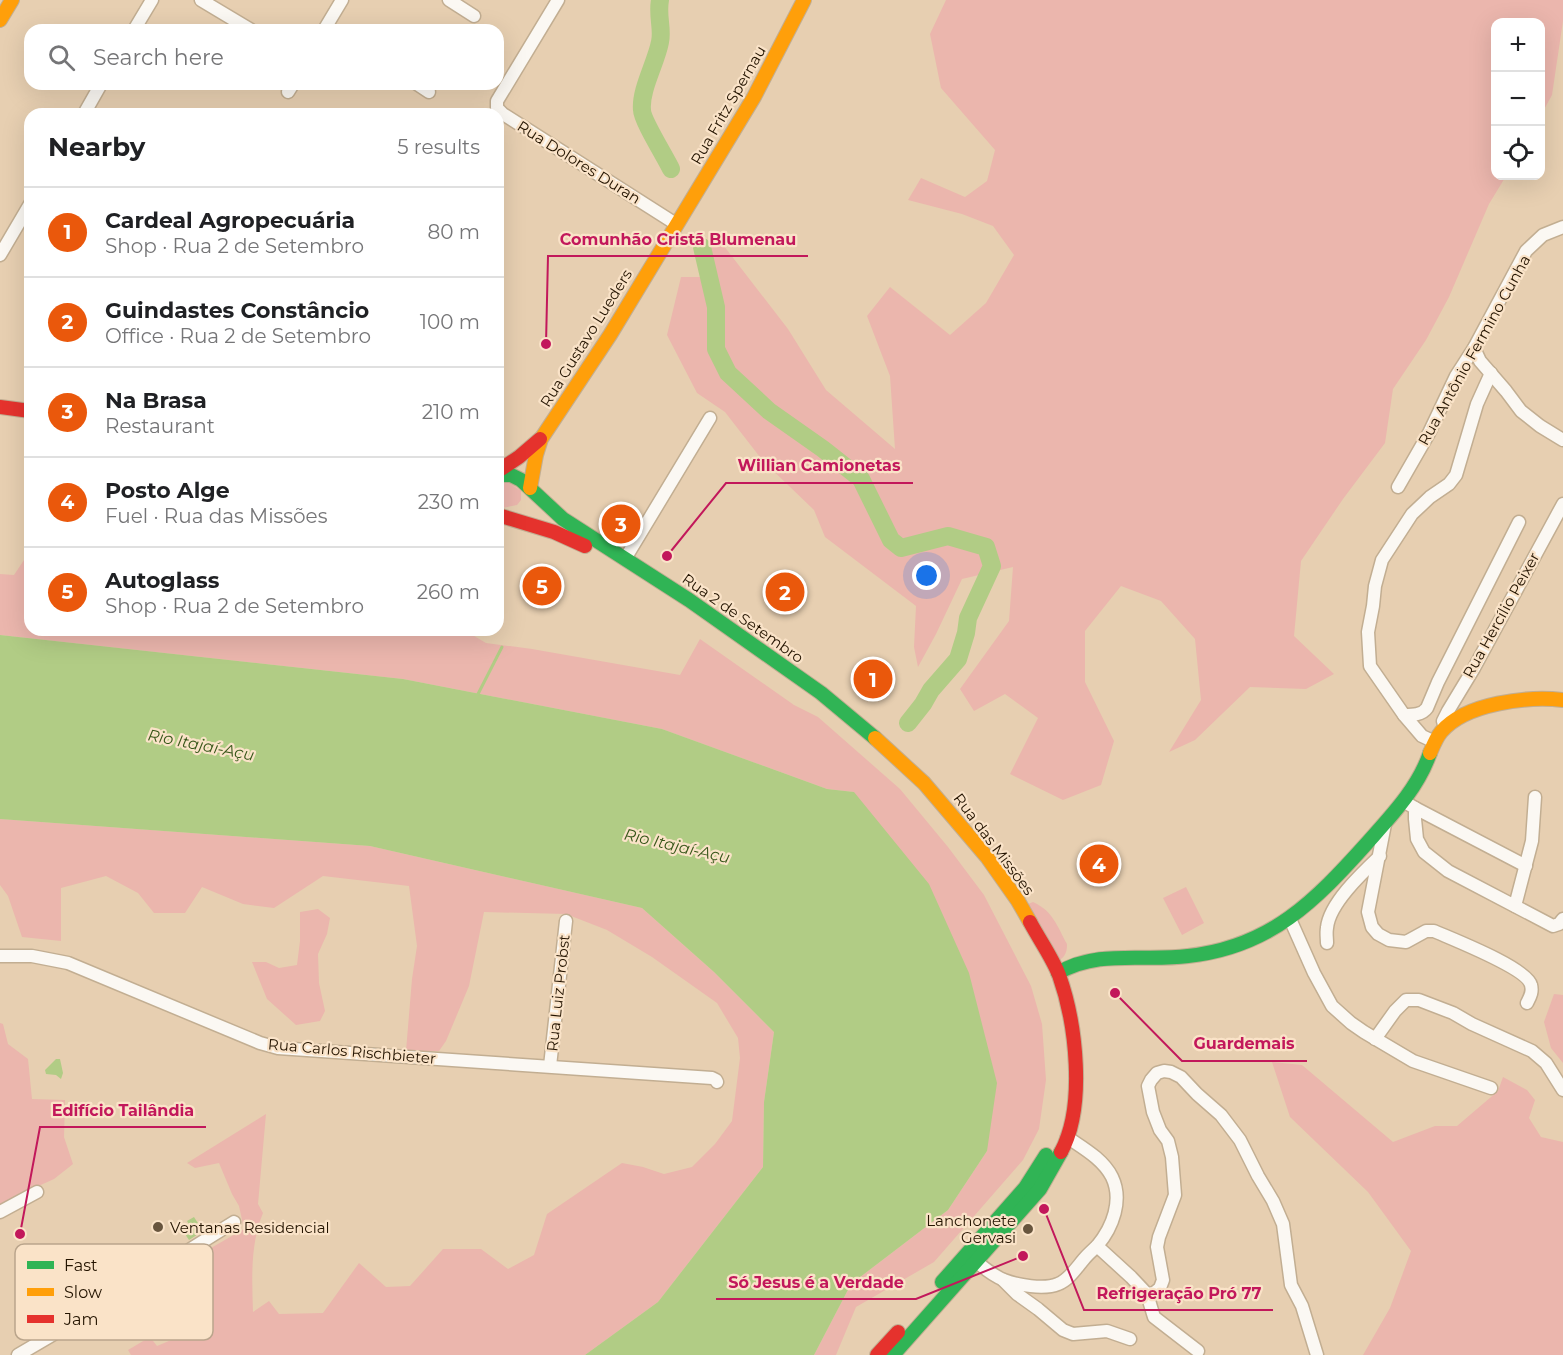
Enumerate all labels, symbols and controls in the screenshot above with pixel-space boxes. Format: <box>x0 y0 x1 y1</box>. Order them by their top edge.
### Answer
map controls <box>1491 18 1545 180</box>
button: + <box>1491 18 1545 72</box>
search box <box>24 24 504 90</box>
icon: search <box>45 41 78 74</box>
street label: Rua Fritz Spernau <box>686 42 770 168</box>
text: Search here <box>93 44 224 71</box>
button: − <box>1491 72 1545 126</box>
street label: Rua Dolores Duran <box>514 116 644 208</box>
button: locate <box>1491 126 1545 180</box>
text: Nearby <box>48 131 145 163</box>
text: 5 results <box>397 135 480 159</box>
text: Cardeal Agropecuária <box>105 207 355 234</box>
text: 1 <box>64 220 71 244</box>
text: 80 m <box>428 220 480 244</box>
callout: Comunhão Cristã Blumenau <box>548 222 808 256</box>
text: Comunhão Cristã Blumenau <box>560 230 796 249</box>
text: Shop · Rua 2 de Setembro <box>105 234 364 258</box>
street label: Rua Antônio Fermino Cunha <box>1414 252 1534 448</box>
street label: Rua Gustavo Lueders <box>536 266 636 410</box>
text: Guindastes Constâncio <box>105 297 369 324</box>
text: 2 <box>62 310 73 334</box>
text: 100 m <box>420 310 480 334</box>
text: Office · Rua 2 de Setembro <box>105 324 371 348</box>
text: Na Brasa <box>105 387 207 414</box>
text: 3 <box>62 400 73 424</box>
text: 210 m <box>422 400 480 424</box>
text: Restaurant <box>105 414 215 438</box>
callout: Willian Camionetas <box>726 449 913 483</box>
text: Willian Camionetas <box>738 456 901 475</box>
text: Posto Alge <box>105 477 230 504</box>
text: 4 <box>61 490 74 514</box>
text: 230 m <box>418 490 480 514</box>
pin: 3 <box>602 502 640 546</box>
text: Fuel · Rua das Missões <box>105 504 327 528</box>
street label: Rua Hercílio Peixer <box>1458 549 1544 681</box>
your location <box>912 561 941 590</box>
pin: 5 <box>522 564 562 608</box>
text: Autoglass <box>105 567 219 594</box>
street label: Rua 2 de Setembro <box>679 569 807 667</box>
pin: 2 <box>766 570 804 614</box>
text: 5 <box>62 580 73 604</box>
text: 260 m <box>417 580 480 604</box>
text: Shop · Rua 2 de Setembro <box>105 594 364 618</box>
pin: 1 <box>854 656 892 702</box>
water label: Rio Itajaí-Açu <box>146 725 256 765</box>
street label: Rua das Missões <box>949 789 1039 899</box>
water label: Rio Itajaí-Açu <box>622 825 732 867</box>
pin: 4 <box>1080 842 1118 886</box>
street label: Rua Luiz Probst <box>542 934 574 1052</box>
callout: Guardemais <box>1182 1027 1307 1061</box>
street label: Rua Carlos Rischbieter <box>267 1034 437 1068</box>
text: Guardemais <box>1193 1034 1295 1053</box>
callout: Edifício Tailândia <box>40 1093 206 1127</box>
text: Edifício Tailândia <box>52 1101 194 1120</box>
place label: Lanchonete Gervasi <box>926 1211 1016 1247</box>
place label: Ventanas Residencial <box>170 1218 330 1237</box>
marker: Ventanas Residencial <box>151 1220 165 1234</box>
marker: Lanchonete Gervasi <box>1021 1222 1035 1236</box>
legend <box>15 1244 213 1340</box>
text: Fast <box>64 1256 98 1275</box>
callout: Só Jesus é a Verdade <box>716 1265 916 1299</box>
text: Só Jesus é a Verdade <box>728 1273 904 1292</box>
callout: Refrigeração Pró 77 <box>1084 1276 1273 1310</box>
text: Slow <box>64 1283 102 1302</box>
text: Refrigeração Pró 77 <box>1097 1284 1261 1304</box>
text: Jam <box>63 1310 98 1329</box>

